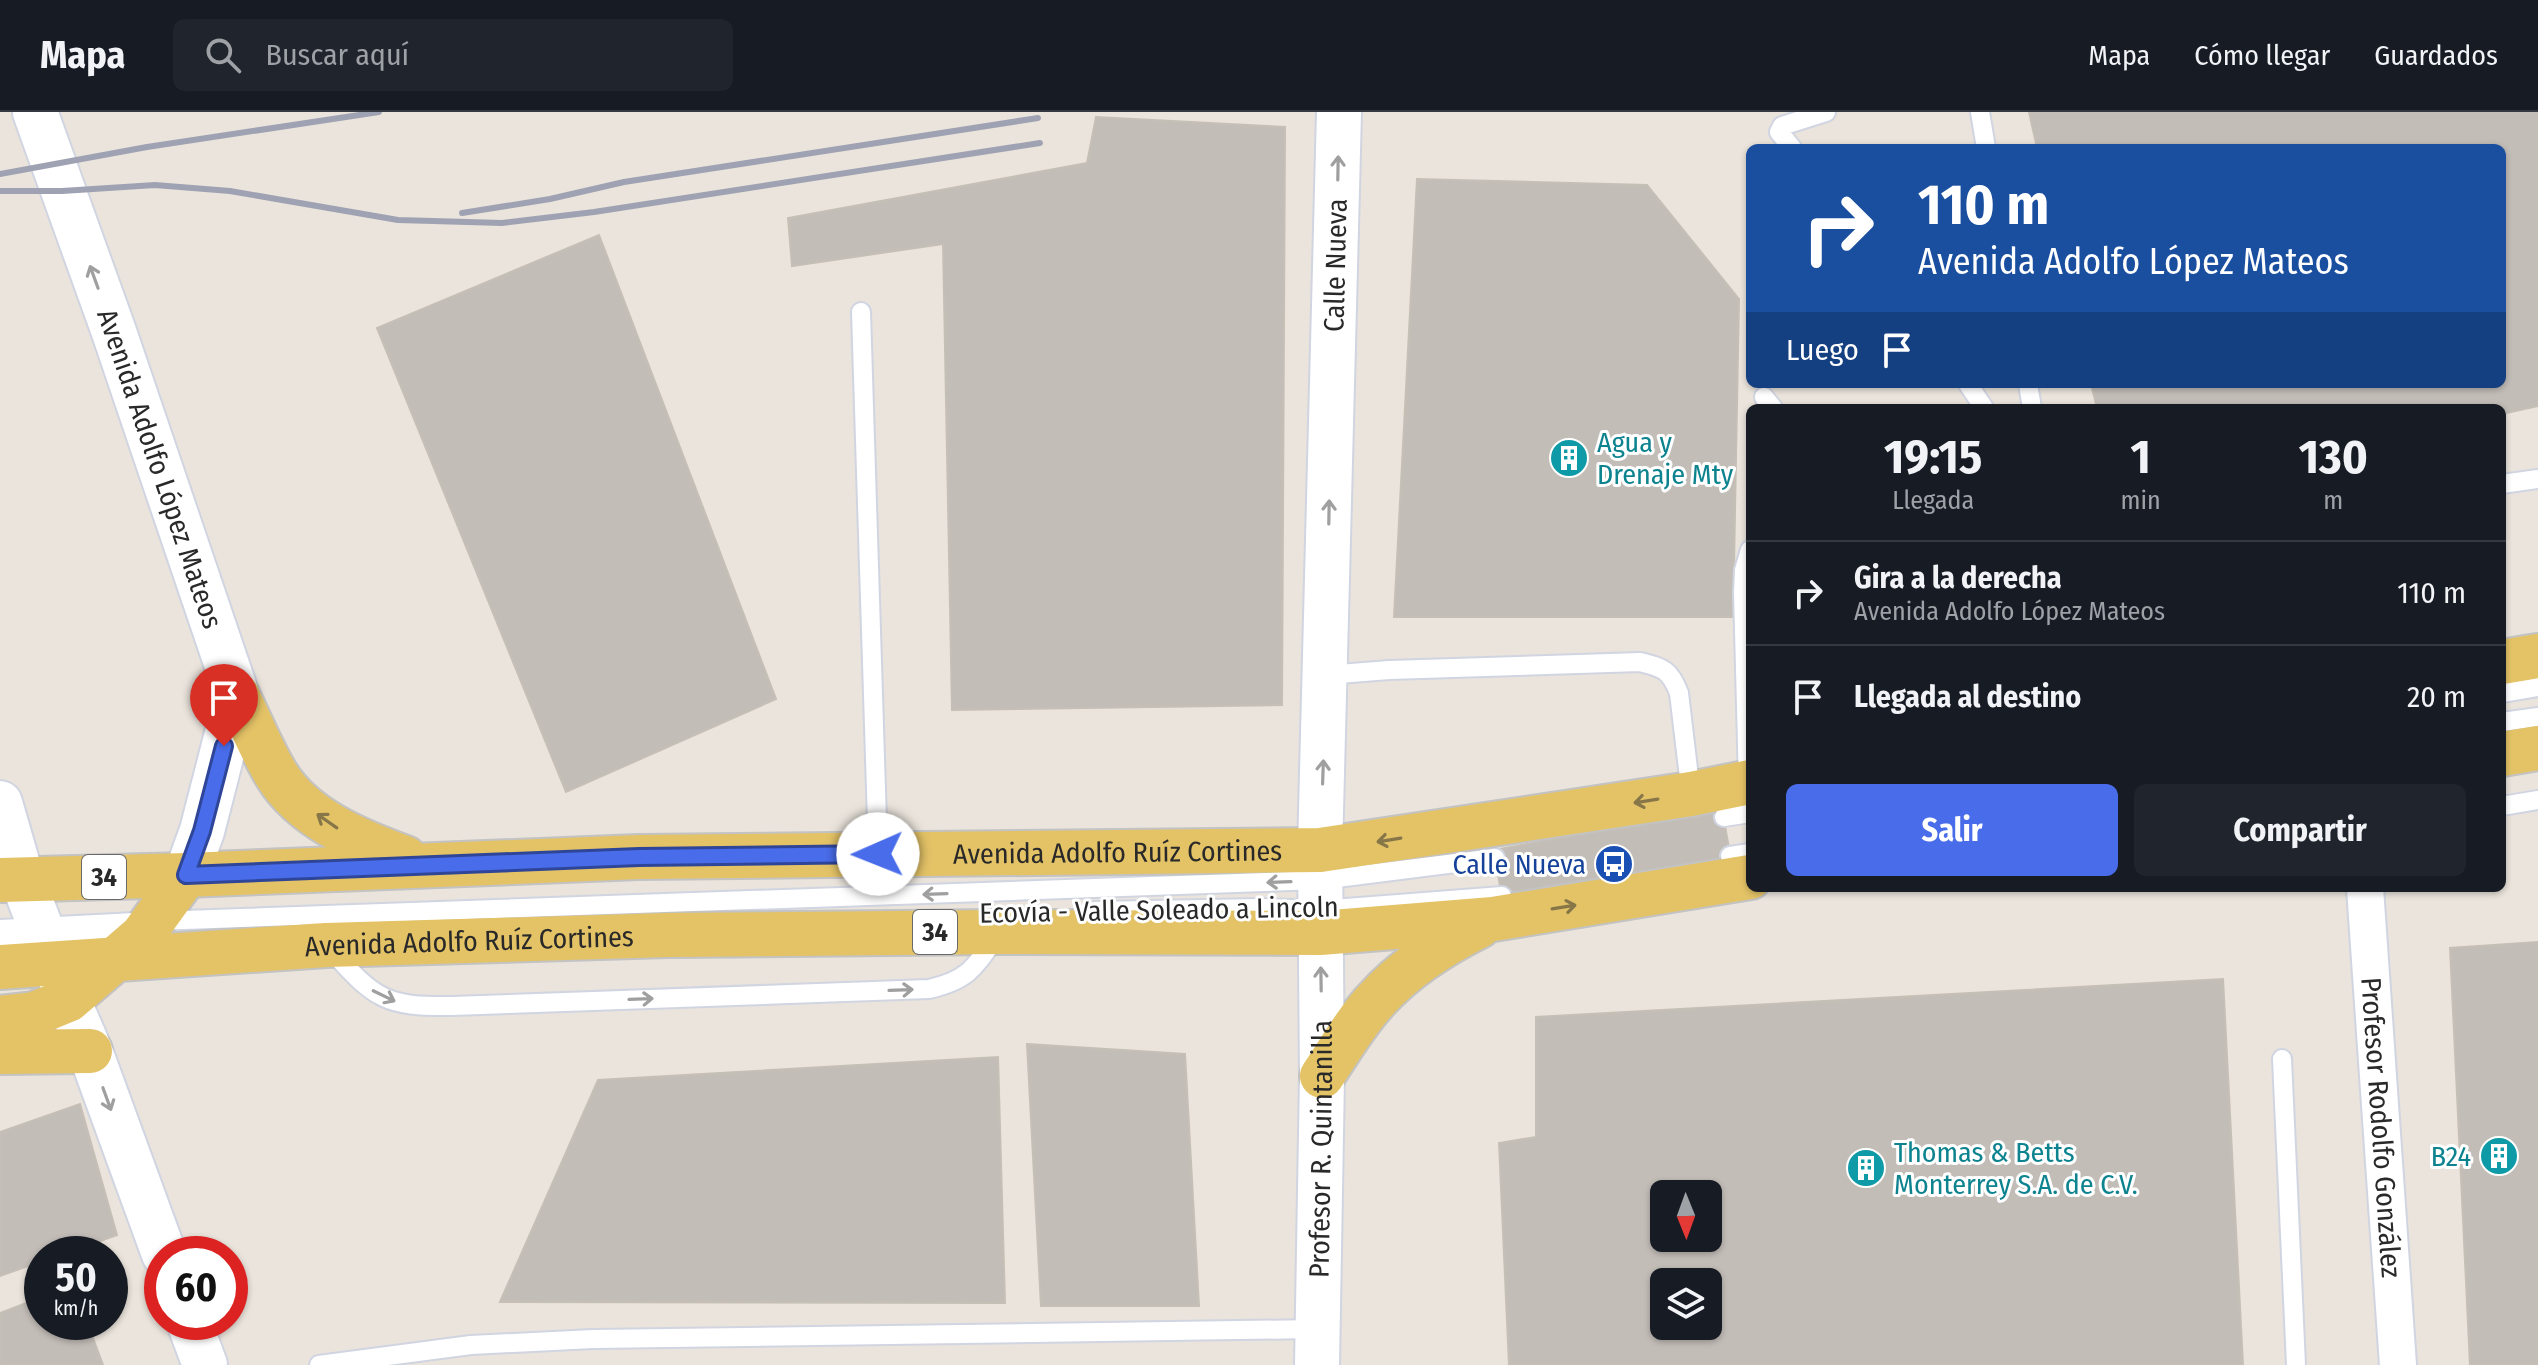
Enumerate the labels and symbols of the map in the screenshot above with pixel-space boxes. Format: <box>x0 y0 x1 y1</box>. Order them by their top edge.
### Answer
one-way arrow <box>1330 155 1345 182</box>
street label: Calle Nueva <box>1317 198 1353 333</box>
one-way arrow <box>86 265 100 290</box>
street label: Avenida Adolfo López Mateos <box>91 304 230 633</box>
place label: Agua y Drenaje Mty <box>1597 426 1734 491</box>
building icon: Agua y Drenaje Mty <box>1548 437 1590 479</box>
one-way arrow <box>1322 499 1337 526</box>
pin <box>190 664 258 746</box>
one-way arrow <box>1315 759 1330 786</box>
one-way arrow <box>1633 794 1659 809</box>
position arrow <box>836 812 920 896</box>
one-way arrow <box>316 813 338 829</box>
one-way arrow <box>1376 833 1402 848</box>
street label: Avenida Adolfo Ruíz Cortines <box>953 834 1282 870</box>
bus stop icon: Calle Nueva <box>1593 843 1635 885</box>
place label: Calle Nueva <box>1452 848 1586 881</box>
road number: 34 <box>82 855 126 899</box>
one-way arrow <box>1266 874 1293 889</box>
one-way arrow <box>922 886 949 901</box>
street label: Ecovía - Valle Soleado a Lincoln <box>979 890 1339 930</box>
one-way arrow <box>1551 899 1576 914</box>
road number: 34 <box>913 910 957 954</box>
street label: Avenida Adolfo Ruíz Cortines <box>304 920 634 963</box>
one-way arrow <box>1313 966 1329 993</box>
street label: Profesor Rodolfo González <box>2355 976 2408 1279</box>
one-way arrow <box>887 983 914 998</box>
one-way arrow <box>371 989 395 1004</box>
one-way arrow <box>627 992 654 1007</box>
street label: Profesor R. Quintanilla <box>1302 1020 1339 1278</box>
one-way arrow <box>101 1086 115 1111</box>
building icon: B24 <box>2478 1135 2520 1177</box>
place label: Thomas & Betts Monterrey S.A. de C.V. <box>1894 1136 2138 1201</box>
place label: B24 <box>2431 1140 2471 1173</box>
building icon: Thomas & Betts Monterrey S.A. de C.V. <box>1845 1147 1887 1189</box>
north arrow <box>1650 1180 1722 1252</box>
speed limit sign: 60 <box>144 1236 248 1340</box>

